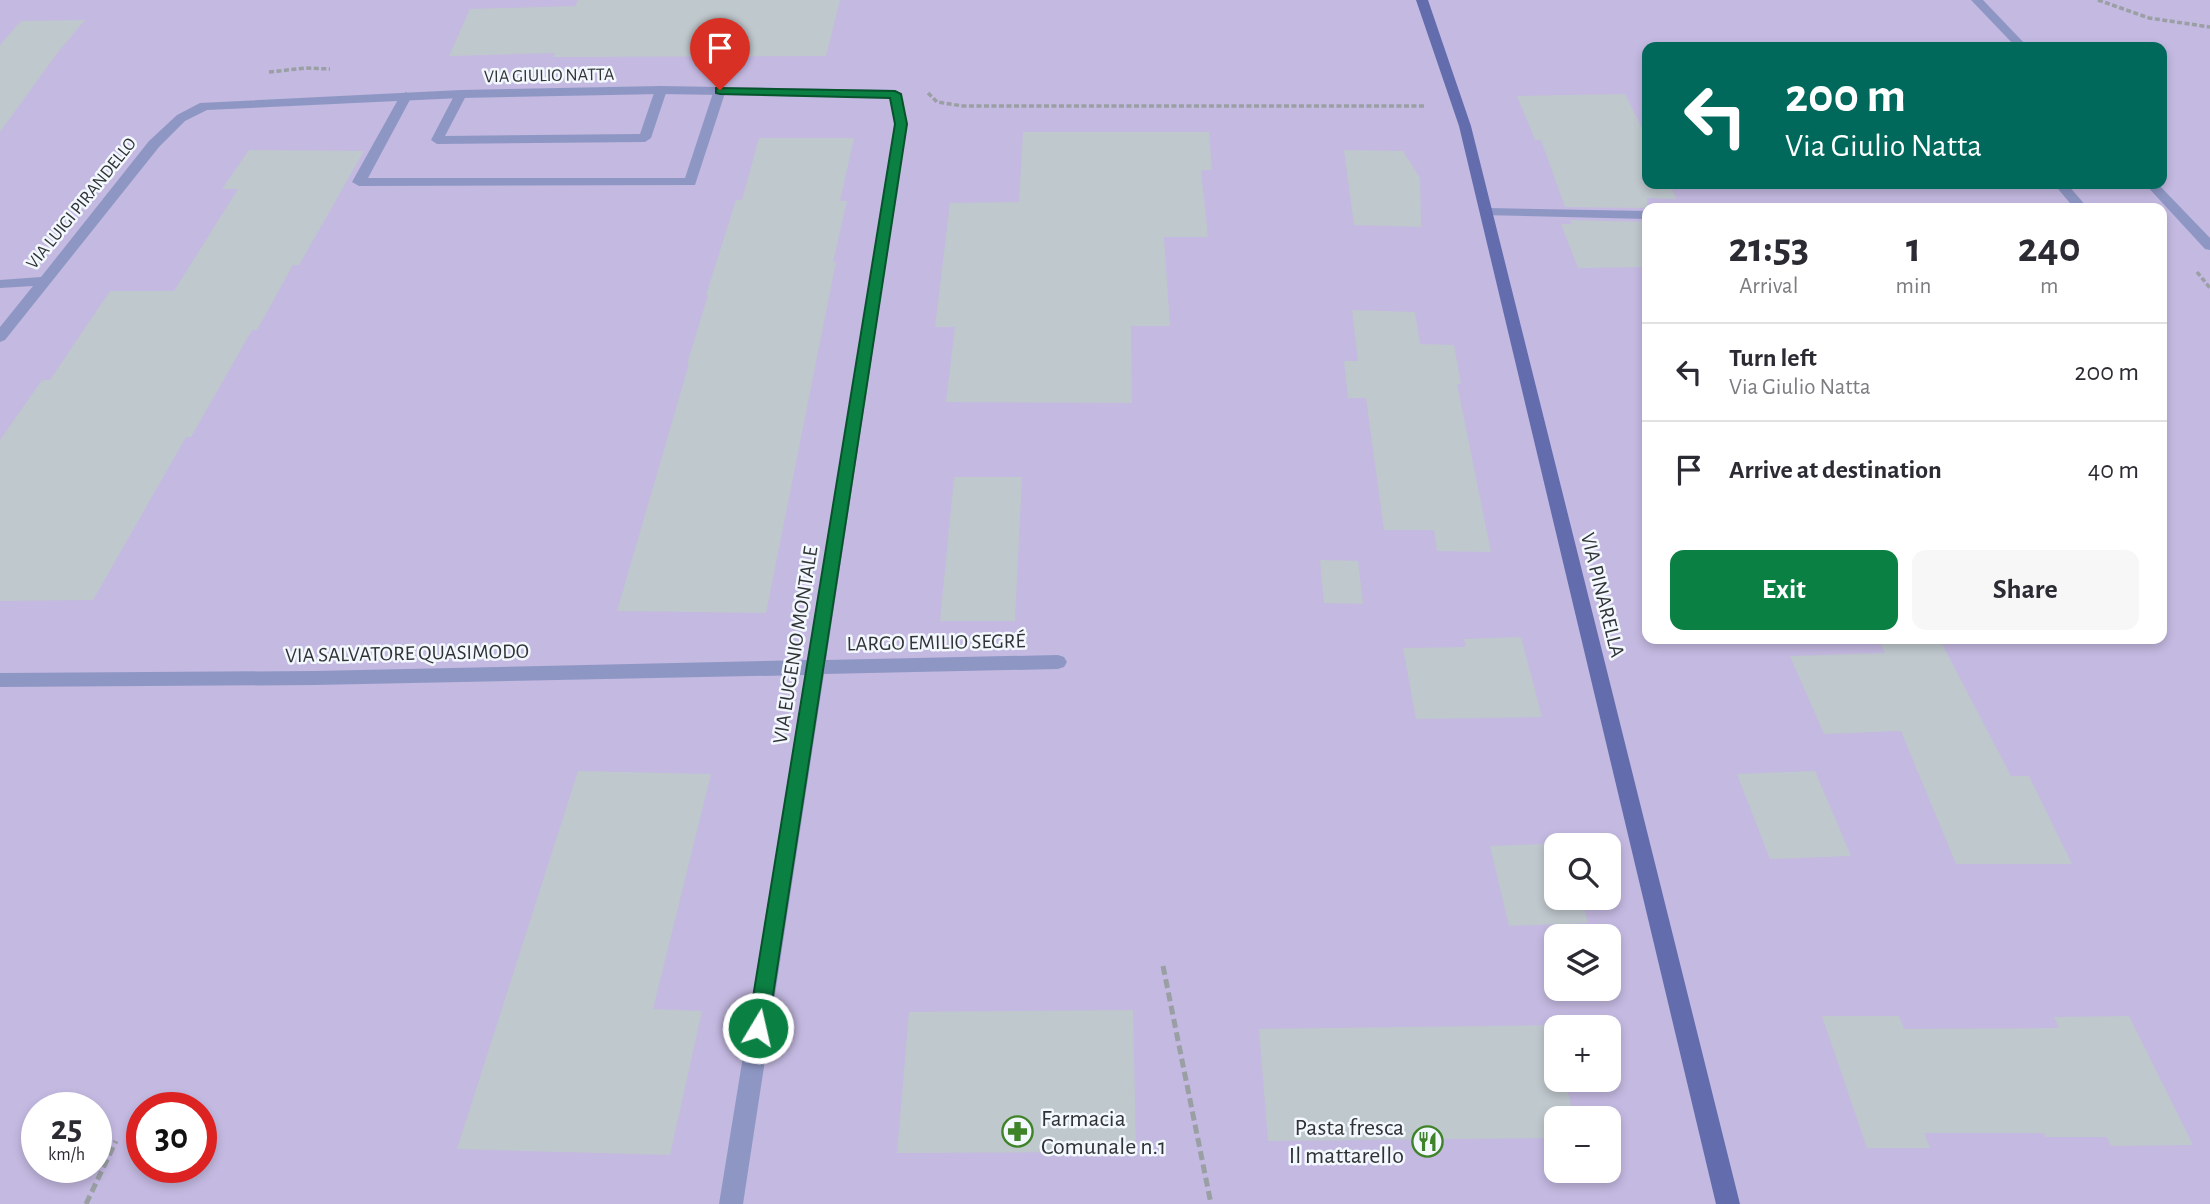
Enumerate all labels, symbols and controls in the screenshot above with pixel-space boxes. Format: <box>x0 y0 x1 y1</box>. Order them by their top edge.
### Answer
pin <box>690 18 750 90</box>
icon: arrive <box>701 29 739 67</box>
street label: VIA GIULIO NATTA <box>484 66 615 86</box>
icon: left <box>1670 70 1761 161</box>
text: 200 m <box>1785 72 1906 121</box>
text: Via Giulio Natta <box>1785 130 1982 162</box>
street label: VIA LUIGI PIRANDELLO <box>23 135 140 273</box>
text: 21:53 <box>1728 227 1809 269</box>
text: 1 <box>1906 227 1921 269</box>
text: 240 <box>2018 227 2081 269</box>
text: Arrival <box>1739 275 1798 298</box>
text: min <box>1896 275 1931 298</box>
text: m <box>2040 275 2058 298</box>
text: Turn left <box>1729 345 1817 371</box>
icon: left <box>1670 353 1708 391</box>
text: 200 m <box>2075 359 2139 385</box>
text: Via Giulio Natta <box>1729 376 1871 399</box>
icon: arrive <box>1670 451 1708 489</box>
text: Arrive at destination <box>1729 457 1942 483</box>
text: 40 m <box>2088 457 2139 483</box>
street label: VIA PINARELLA <box>1577 531 1628 660</box>
street label: VIA EUGENIO MONTALE <box>770 545 821 745</box>
button: Exit <box>1670 550 1898 630</box>
button: Share <box>1912 550 2139 630</box>
street label: LARGO EMILIO SEGRÉ <box>846 628 1026 655</box>
street label: VIA SALVATORE QUASIMODO <box>285 641 529 666</box>
map controls <box>1544 833 1621 1183</box>
button: search <box>1544 833 1621 910</box>
button: layers <box>1544 924 1621 1001</box>
position arrow <box>721 991 795 1065</box>
button: + <box>1544 1015 1621 1092</box>
speed limit sign: 30 <box>126 1092 217 1183</box>
button: − <box>1544 1106 1621 1183</box>
place label: Farmacia Comunale n.1 <box>1041 1107 1166 1159</box>
text: 25 <box>51 1111 82 1146</box>
pharmacy icon: Farmacia Comunale n.1 <box>1001 1115 1035 1149</box>
place label: Pasta fresca Il mattarello <box>1289 1116 1404 1168</box>
restaurant icon: Pasta fresca Il mattarello <box>1410 1124 1444 1158</box>
text: km/h <box>48 1146 85 1164</box>

